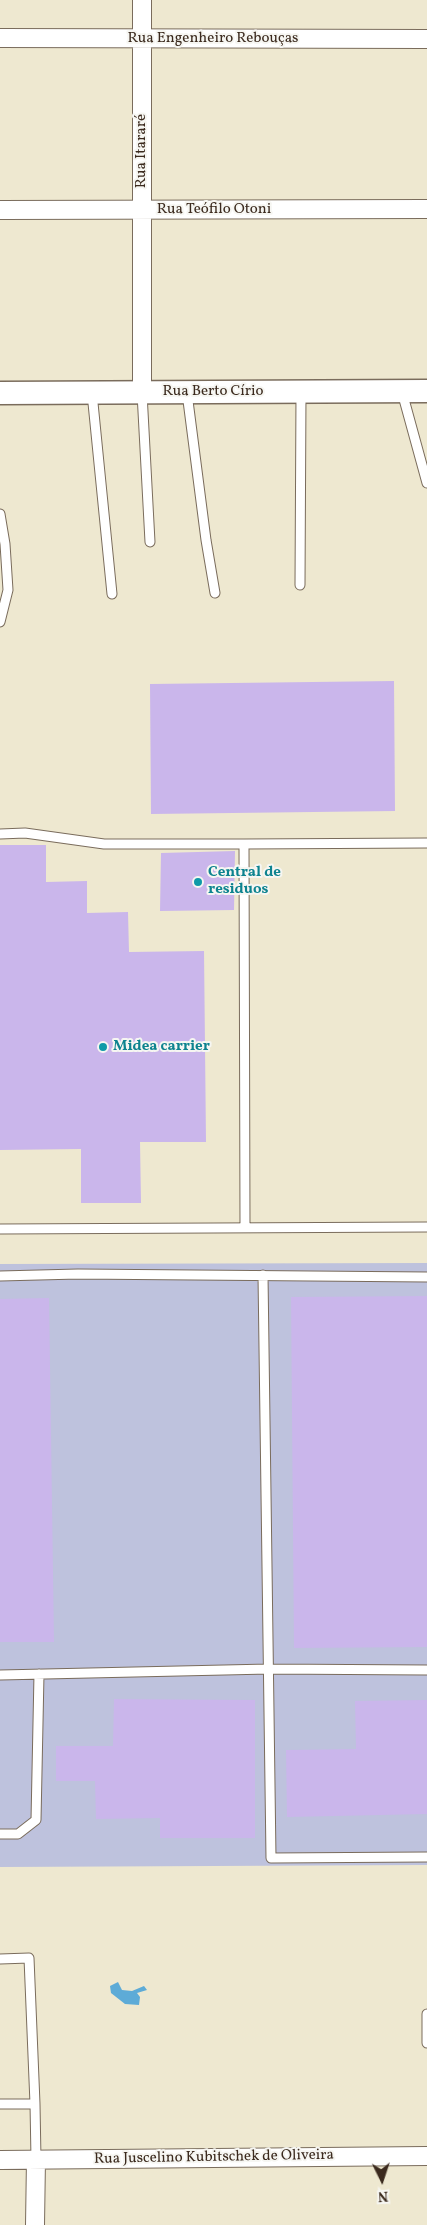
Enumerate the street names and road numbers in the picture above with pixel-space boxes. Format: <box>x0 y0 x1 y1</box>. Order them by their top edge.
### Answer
street label: Rua Engenheiro Rebouças <box>127 30 299 48</box>
street label: Rua Itararé <box>133 114 151 188</box>
street label: Rua Teófilo Otoni <box>157 201 271 219</box>
street label: Rua Berto Círio <box>162 383 264 401</box>
street label: Rua Juscelino Kubitschek de Oliveira <box>94 2147 334 2169</box>

